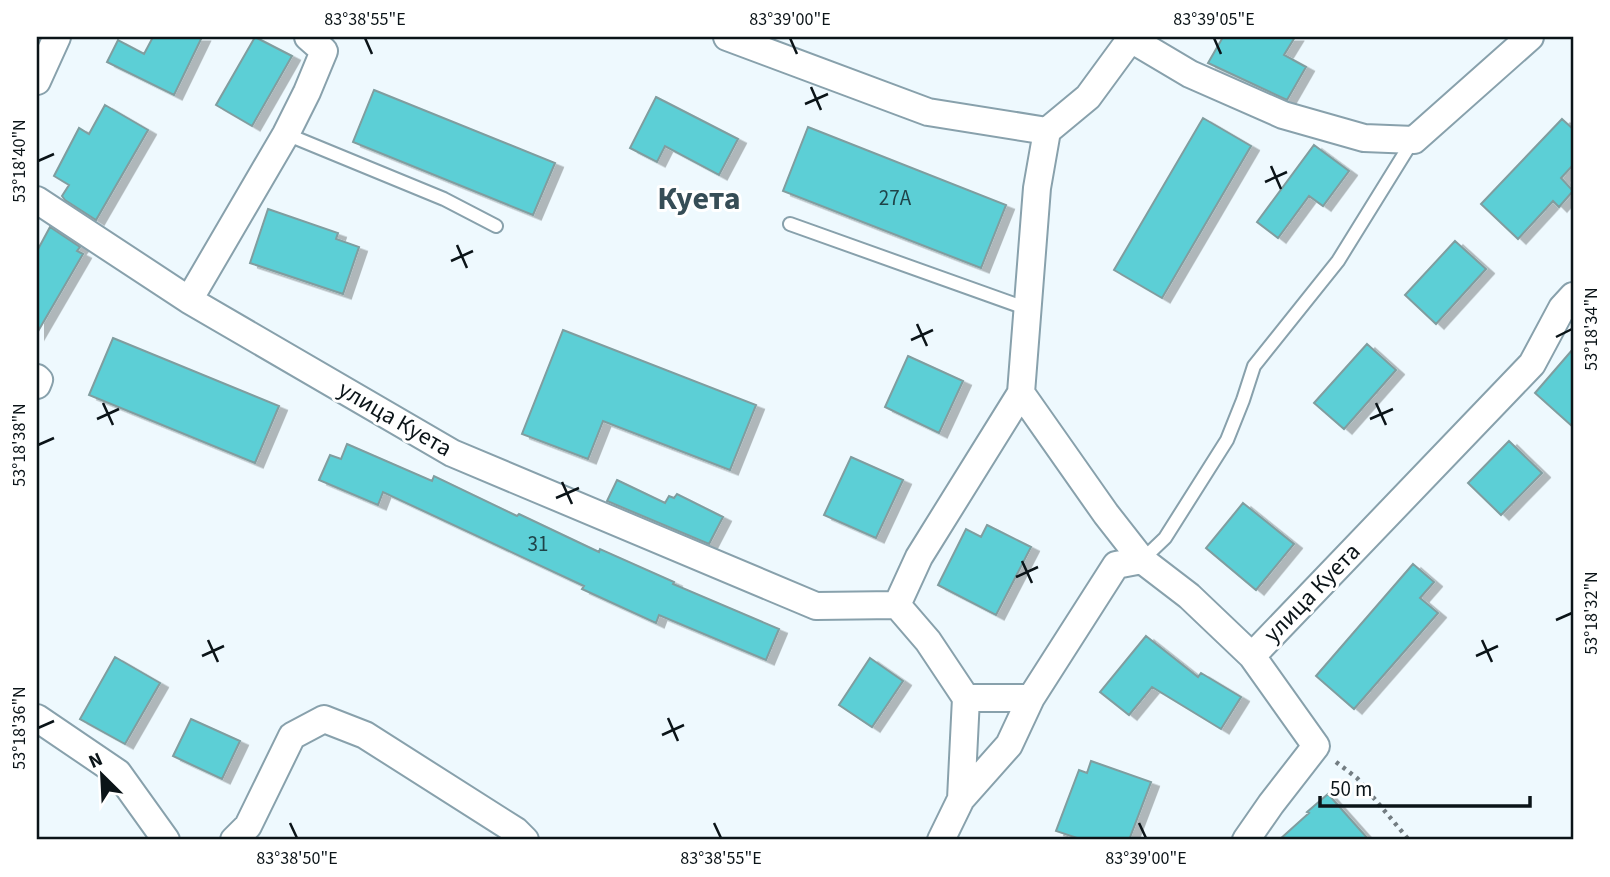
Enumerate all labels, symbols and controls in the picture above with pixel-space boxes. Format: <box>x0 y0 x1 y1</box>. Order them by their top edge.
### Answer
text: 83°38'55"E <box>324 7 406 32</box>
text: 83°39'00"E <box>749 7 831 32</box>
text: 83°39'05"E <box>1173 7 1255 32</box>
text: 53°18'40"N <box>7 119 32 203</box>
district label: Куета <box>657 176 741 222</box>
house number: 27А <box>879 183 912 213</box>
text: 53°18'34"N <box>1579 287 1604 371</box>
street label: улица Куета <box>331 372 459 466</box>
text: 53°18'38"N <box>7 403 32 487</box>
house number: 31 <box>528 529 548 559</box>
street label: улица Куета <box>1255 535 1369 651</box>
text: 53°18'32"N <box>1579 571 1604 655</box>
text: 53°18'36"N <box>7 686 32 770</box>
north arrow <box>66 740 136 810</box>
text: N <box>84 746 107 776</box>
scale bar <box>1320 765 1530 809</box>
text: 50 m <box>1330 774 1372 804</box>
text: 83°38'50"E <box>256 846 338 871</box>
text: 83°38'55"E <box>680 846 762 871</box>
text: 83°39'00"E <box>1105 846 1187 871</box>

